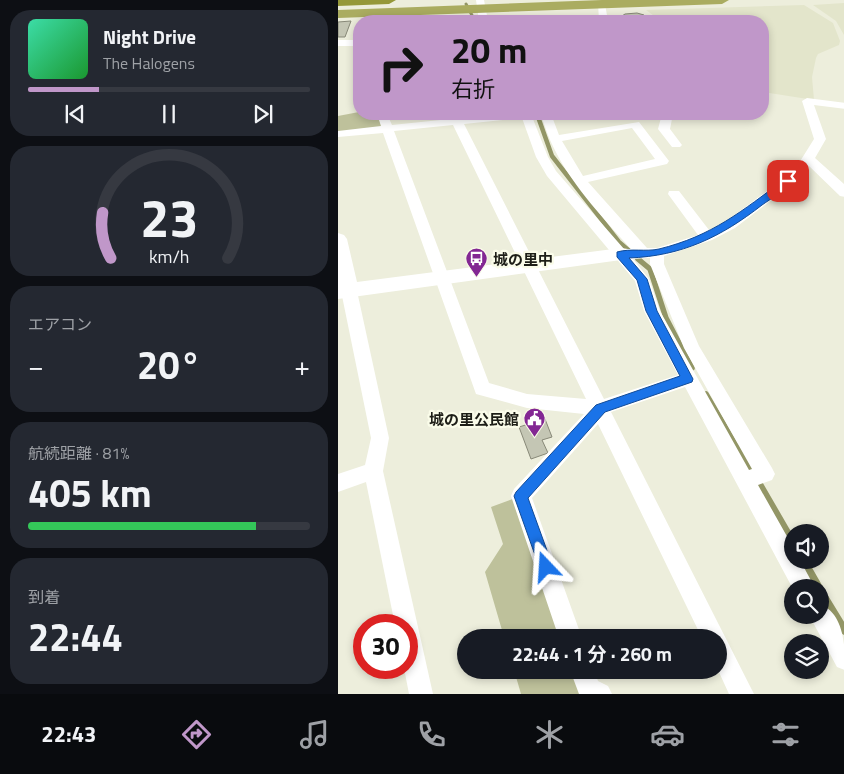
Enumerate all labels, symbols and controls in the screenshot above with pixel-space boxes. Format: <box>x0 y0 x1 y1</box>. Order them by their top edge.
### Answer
text: Night Drive <box>103 22 196 51</box>
text: 20 m <box>451 23 527 77</box>
icon: right <box>368 35 433 100</box>
text: The Halogens <box>103 51 195 75</box>
text: 右折 <box>451 72 495 106</box>
icon: previous <box>61 100 89 128</box>
icon: pause <box>155 100 183 128</box>
icon: next <box>249 100 277 128</box>
pin <box>767 160 809 202</box>
icon: arrive <box>774 167 802 195</box>
text: 23 <box>140 178 198 257</box>
text: km/h <box>149 243 189 270</box>
bus stop icon: 城の里中 <box>465 247 489 278</box>
place label: 城の里中 <box>493 248 553 271</box>
text: エアコン <box>28 312 92 336</box>
text: 20° <box>137 336 201 394</box>
text: − <box>28 344 44 387</box>
text: + <box>294 344 310 387</box>
public building icon: 城の里公民館 <box>523 407 547 438</box>
place label: 城の里公民館 <box>429 408 519 431</box>
text: 航続距離 · 81% <box>28 441 129 465</box>
text: 405 km <box>28 464 152 522</box>
map controls <box>784 524 829 679</box>
button: sound <box>784 524 829 569</box>
position arrow <box>519 540 571 592</box>
button: search <box>784 579 829 624</box>
text: 到着 <box>28 585 60 609</box>
text: 22:44 <box>28 608 123 666</box>
speed limit sign: 30 <box>353 614 418 679</box>
button: layers <box>784 634 829 679</box>
text: 22:44 · 1 分 · 260 m <box>512 639 672 668</box>
text: 22:43 <box>41 717 96 751</box>
icon: directions <box>179 717 214 752</box>
icon: music <box>297 717 332 752</box>
icon: phone <box>414 717 449 752</box>
icon: climate <box>532 717 567 752</box>
icon: car <box>650 717 685 752</box>
icon: filters <box>768 717 803 752</box>

